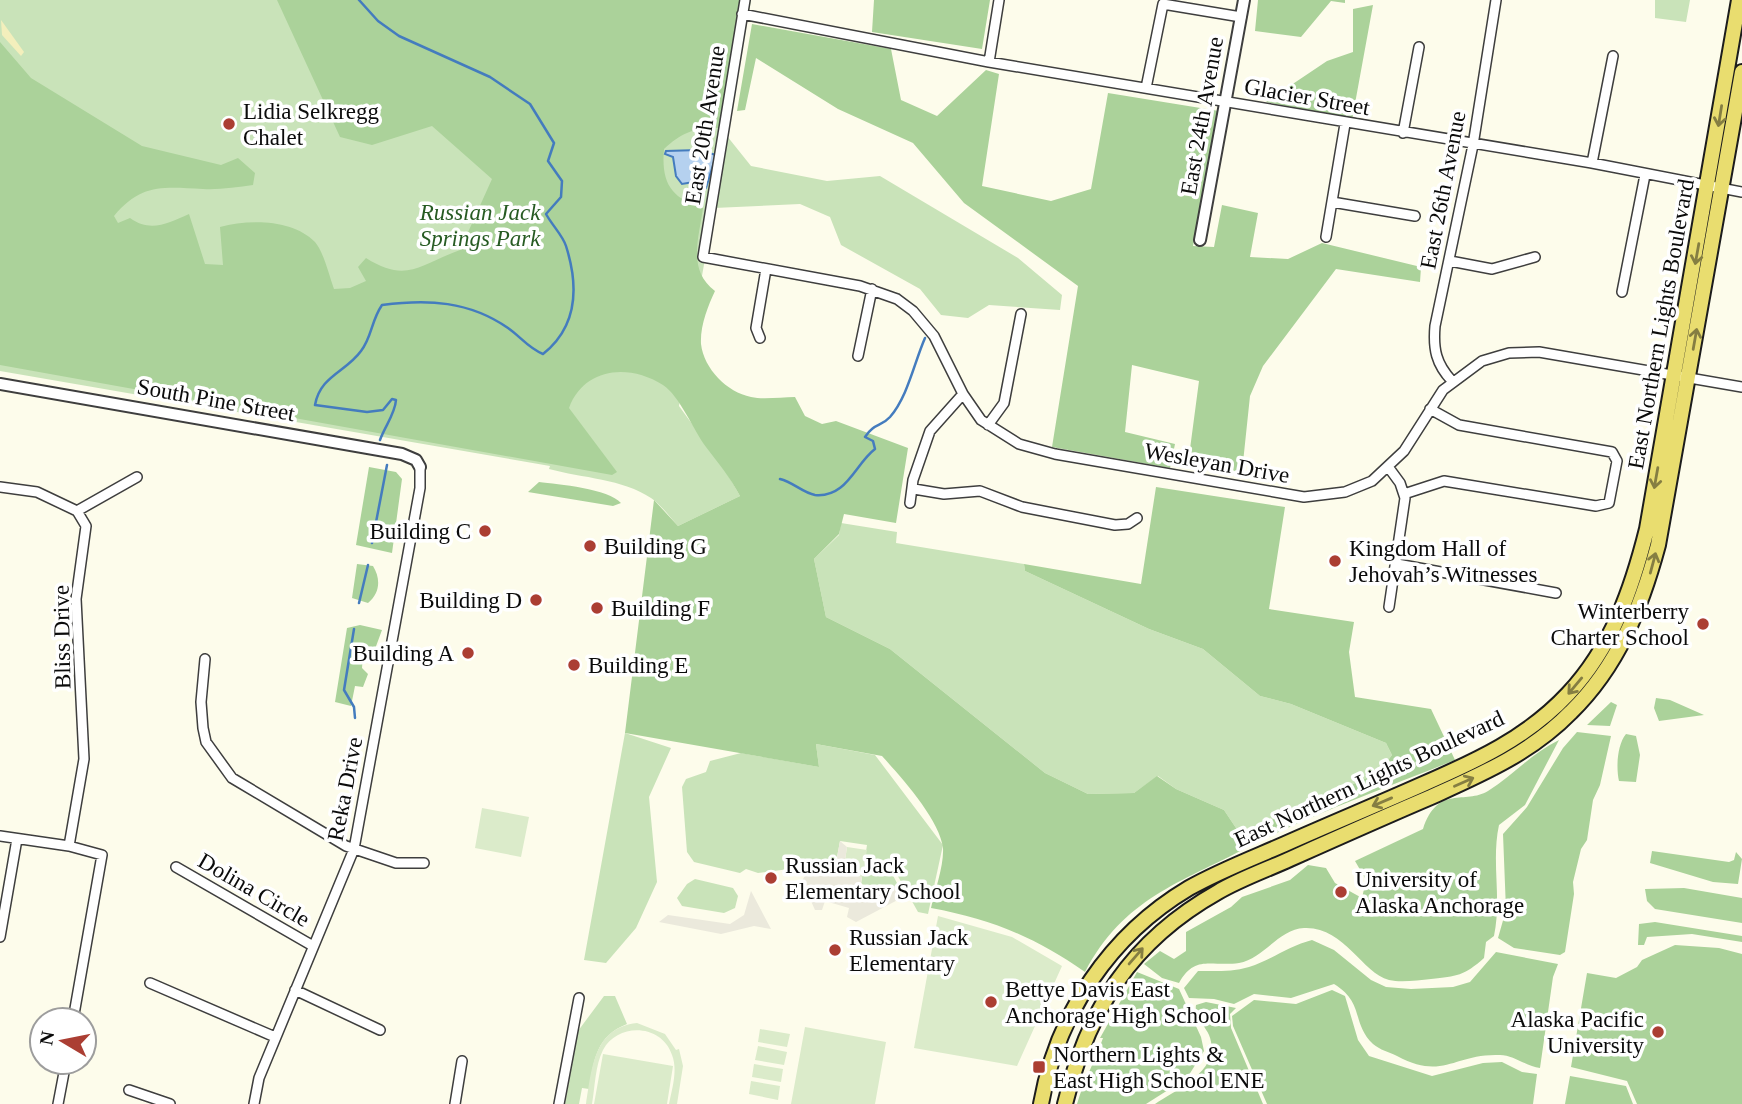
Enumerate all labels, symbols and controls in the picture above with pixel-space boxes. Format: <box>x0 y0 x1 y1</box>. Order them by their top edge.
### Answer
street label: East 24th Avenue <box>1176 35 1228 197</box>
street label: East 20th Avenue <box>680 44 730 206</box>
street label: Glacier Street <box>1242 74 1372 120</box>
place label: Lidia Selkregg Chalet <box>243 99 380 150</box>
one-way arrow <box>1713 104 1726 127</box>
street label: East 26th Avenue <box>1415 109 1471 271</box>
marker: Lidia Selkregg Chalet <box>221 116 237 132</box>
street label: East Northern Lights Boulevard <box>1623 176 1699 471</box>
park label: Russian Jack Springs Park <box>419 200 541 251</box>
one-way arrow <box>1690 242 1703 265</box>
one-way arrow <box>1689 328 1702 351</box>
street label: South Pine Street <box>135 374 297 426</box>
street label: Wesleyan Drive <box>1142 438 1292 488</box>
one-way arrow <box>1649 466 1662 489</box>
place label: Building C <box>369 519 471 544</box>
marker: Building C <box>477 523 493 539</box>
place label: Building G <box>604 534 707 559</box>
place label: Kingdom Hall of Jehovah’s Witnesses <box>1349 536 1537 587</box>
marker: Building G <box>582 538 598 554</box>
one-way arrow <box>1647 552 1660 575</box>
marker: Kingdom Hall of Jehovah’s Witnesses <box>1327 553 1343 569</box>
street label: Bliss Drive <box>49 585 75 689</box>
place label: Building D <box>419 588 522 613</box>
marker: Building D <box>528 592 544 608</box>
place label: Building F <box>611 596 710 621</box>
place label: Winterberry Charter School <box>1550 599 1689 650</box>
marker: Building F <box>589 600 605 616</box>
marker: Winterberry Charter School <box>1695 616 1711 632</box>
place label: Building A <box>352 641 454 666</box>
marker: Building A <box>460 645 476 661</box>
place label: Building E <box>588 653 688 678</box>
marker: Building E <box>566 657 582 673</box>
one-way arrow <box>1567 677 1582 695</box>
street label: East Northern Lights Boulevard <box>1230 705 1508 853</box>
street label: Reka Drive <box>323 735 367 843</box>
one-way arrow <box>1453 775 1475 788</box>
one-way arrow <box>1371 796 1393 809</box>
street label: Dolina Circle <box>194 848 314 932</box>
place label: Russian Jack Elementary School <box>785 853 961 904</box>
place label: University of Alaska Anchorage <box>1355 867 1524 918</box>
marker: Russian Jack Elementary School <box>763 870 779 886</box>
marker: University of Alaska Anchorage <box>1333 884 1349 900</box>
place label: Russian Jack Elementary <box>849 925 969 976</box>
marker: Russian Jack Elementary <box>827 942 843 958</box>
one-way arrow <box>1128 947 1144 965</box>
place label: Bettye Davis East Anchorage High School <box>1005 977 1227 1028</box>
marker: Bettye Davis East Anchorage High School <box>983 994 999 1010</box>
north arrow <box>28 1006 98 1076</box>
place label: Alaska Pacific University <box>1511 1007 1644 1058</box>
marker: Alaska Pacific University <box>1650 1024 1666 1040</box>
text: N <box>35 1029 58 1047</box>
place label: Northern Lights & East High School ENE <box>1053 1042 1264 1093</box>
marker: Northern Lights & East High School ENE <box>1031 1059 1047 1075</box>

